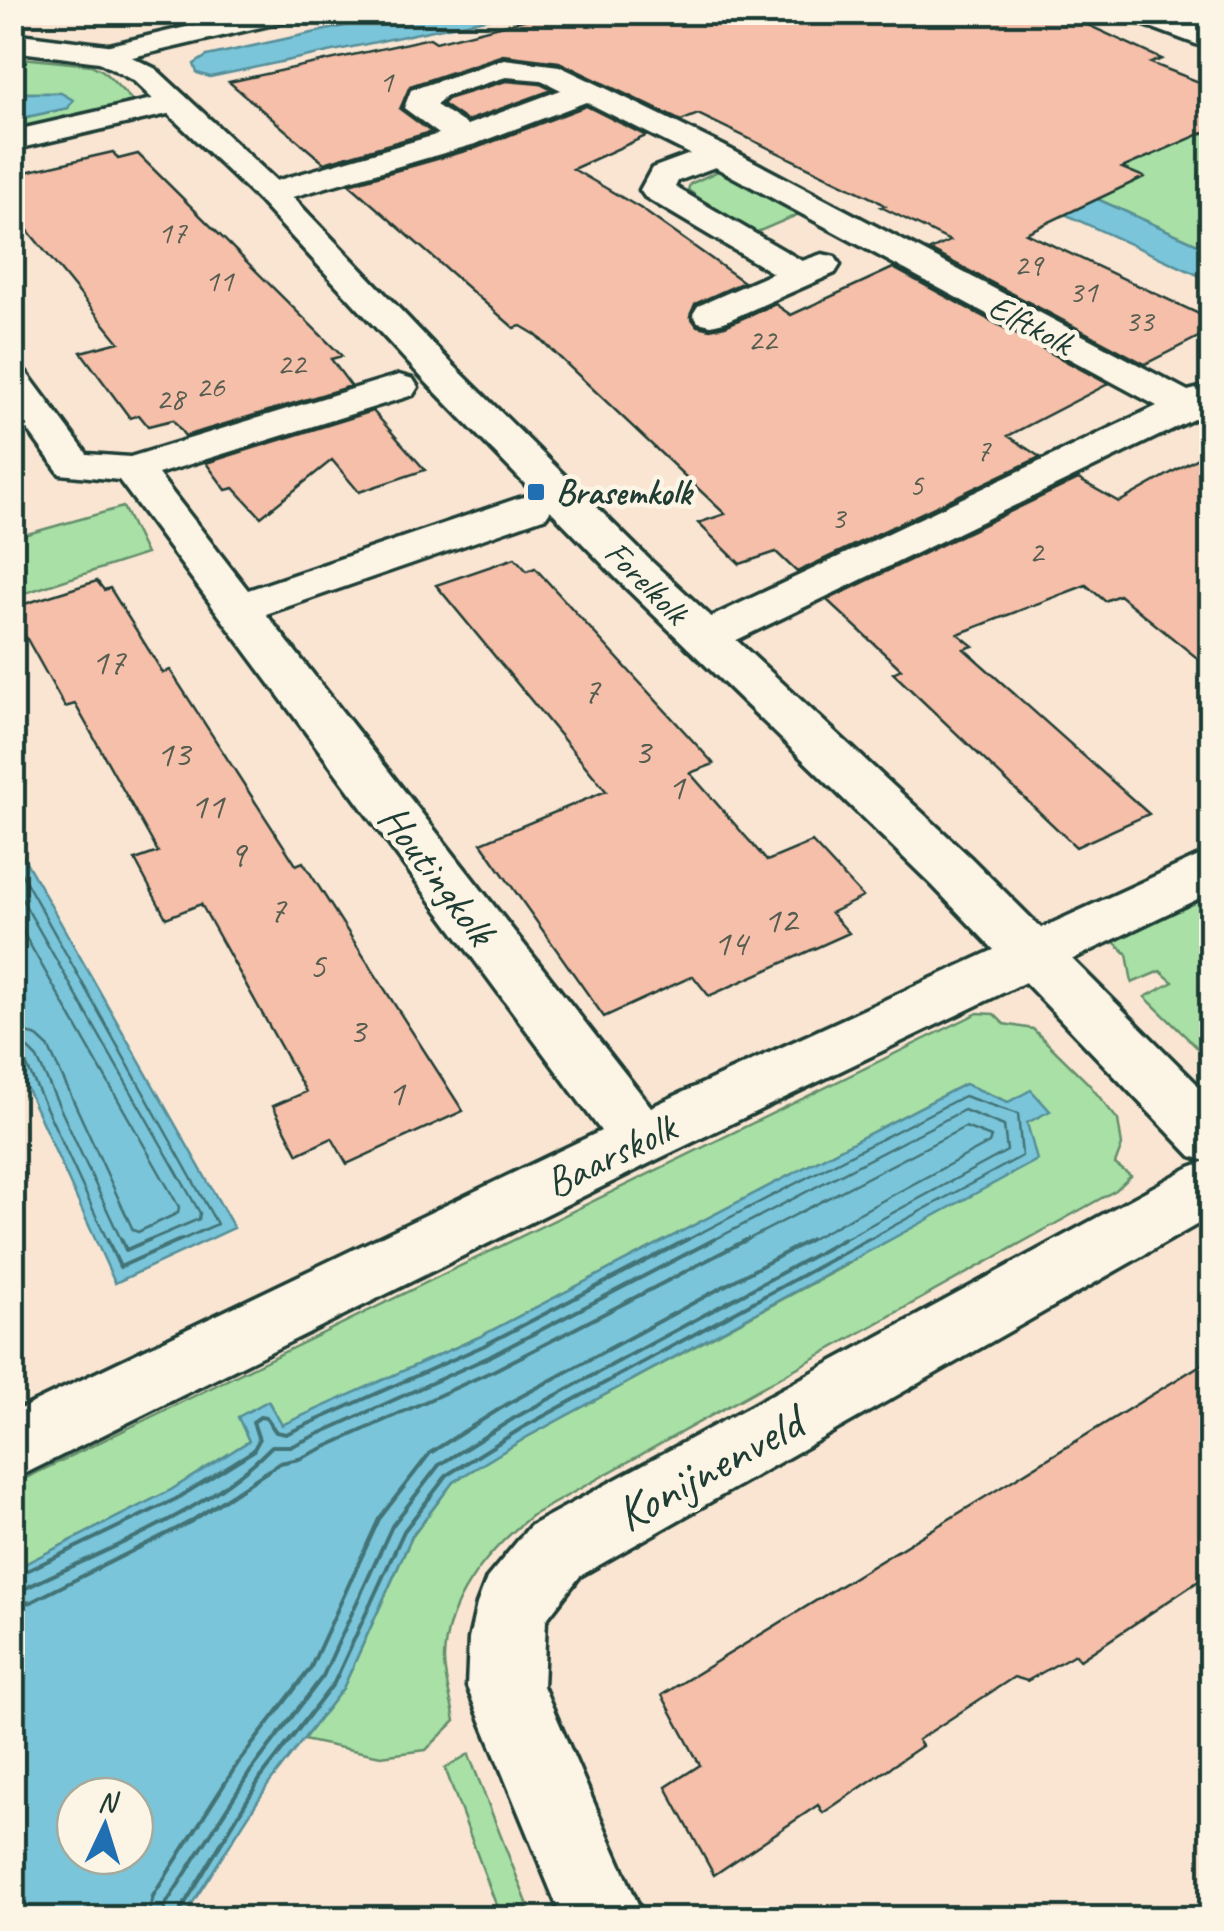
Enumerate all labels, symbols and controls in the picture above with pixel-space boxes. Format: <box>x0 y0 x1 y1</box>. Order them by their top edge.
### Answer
house number: 1 <box>379 61 395 102</box>
house number: 17 <box>158 212 188 253</box>
house number: 29 <box>1014 244 1045 285</box>
house number: 11 <box>205 260 235 301</box>
house number: 31 <box>1069 271 1099 312</box>
street label: Elftkolk <box>981 284 1083 367</box>
house number: 33 <box>1125 300 1156 341</box>
house number: 22 <box>748 319 779 360</box>
house number: 22 <box>277 343 308 384</box>
house number: 26 <box>196 366 226 407</box>
house number: 28 <box>156 378 187 419</box>
house number: 7 <box>976 430 992 471</box>
house number: 5 <box>909 464 925 505</box>
place label: Brasemkolk <box>556 470 694 515</box>
marker: Brasemkolk <box>525 481 547 503</box>
house number: 3 <box>831 497 848 538</box>
street label: Forelkolk <box>595 531 700 636</box>
house number: 2 <box>1029 531 1046 572</box>
house number: 17 <box>91 638 127 685</box>
house number: 7 <box>582 667 601 714</box>
house number: 3 <box>633 728 653 775</box>
house number: 13 <box>156 730 193 777</box>
house number: 1 <box>667 763 686 810</box>
house number: 11 <box>190 782 226 829</box>
street label: Houtingkolk <box>367 794 508 958</box>
house number: 9 <box>228 830 248 877</box>
house number: 7 <box>268 886 287 933</box>
house number: 12 <box>763 896 800 943</box>
house number: 14 <box>713 919 751 966</box>
house number: 5 <box>308 942 327 989</box>
house number: 3 <box>348 1007 368 1054</box>
house number: 1 <box>387 1069 406 1116</box>
street label: Baarskolk <box>537 1100 687 1210</box>
street label: Konijnenveld <box>604 1388 820 1545</box>
north arrow <box>55 1776 155 1876</box>
text: N <box>97 1783 121 1820</box>

